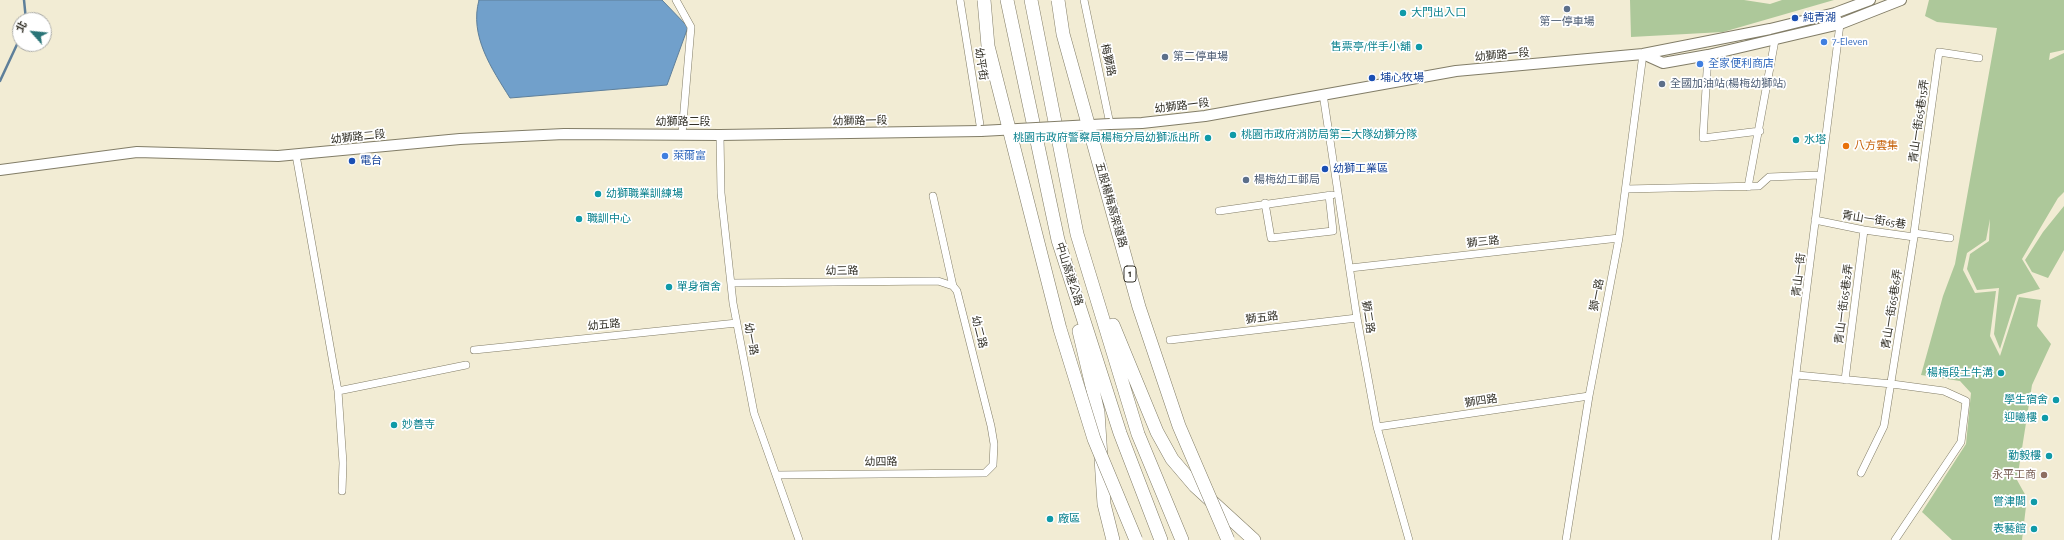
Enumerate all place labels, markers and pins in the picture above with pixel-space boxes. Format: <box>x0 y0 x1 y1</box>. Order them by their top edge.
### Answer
marker: 第一停車場 <box>1562 4 1572 14</box>
place label: 大門出入口 <box>1411 6 1466 20</box>
marker: 大門出入口 <box>1398 8 1408 18</box>
place label: 純青湖 <box>1803 11 1836 25</box>
marker: 純青湖 <box>1790 13 1800 23</box>
place label: 第一停車場 <box>1540 15 1594 29</box>
place label: 7-Eleven <box>1832 35 1868 49</box>
marker: 7-Eleven <box>1819 37 1829 47</box>
place label: 售票亭/伴手小舖 <box>1331 40 1411 54</box>
marker: 售票亭/伴手小舖 <box>1414 42 1424 52</box>
place label: 第二停車場 <box>1173 50 1228 64</box>
marker: 第二停車場 <box>1160 52 1170 62</box>
place label: 全家便利商店 <box>1708 57 1774 71</box>
marker: 全家便利商店 <box>1695 59 1705 69</box>
place label: 埔心牧場 <box>1380 71 1424 85</box>
marker: 埔心牧場 <box>1367 73 1377 83</box>
place label: 全國加油站(楊梅幼獅站) <box>1670 77 1787 91</box>
marker: 全國加油站(楊梅幼獅站) <box>1657 79 1667 89</box>
place label: 桃園市政府消防局第二大隊幼獅分隊 <box>1241 128 1417 142</box>
marker: 桃園市政府消防局第二大隊幼獅分隊 <box>1228 130 1238 140</box>
place label: 桃園市政府警察局楊梅分局幼獅派出所 <box>1013 131 1200 145</box>
marker: 桃園市政府警察局楊梅分局幼獅派出所 <box>1203 133 1213 143</box>
place label: 水塔 <box>1804 133 1826 147</box>
marker: 水塔 <box>1791 135 1801 145</box>
place label: 八方雲集 <box>1854 139 1898 153</box>
marker: 八方雲集 <box>1841 141 1851 151</box>
place label: 萊爾富 <box>673 149 706 163</box>
marker: 萊爾富 <box>660 151 670 161</box>
place label: 電台 <box>360 154 382 168</box>
marker: 電台 <box>347 156 357 166</box>
place label: 幼獅工業區 <box>1333 162 1388 176</box>
marker: 幼獅工業區 <box>1320 164 1330 174</box>
place label: 楊梅幼工郵局 <box>1254 173 1320 187</box>
marker: 楊梅幼工郵局 <box>1241 175 1251 185</box>
place label: 幼獅職業訓練場 <box>606 187 683 201</box>
marker: 幼獅職業訓練場 <box>593 189 603 199</box>
place label: 職訓中心 <box>587 212 631 226</box>
marker: 職訓中心 <box>574 214 584 224</box>
place label: 單身宿舍 <box>677 280 721 294</box>
marker: 單身宿舍 <box>664 282 674 292</box>
place label: 楊梅段土牛溝 <box>1927 366 1993 380</box>
marker: 楊梅段土牛溝 <box>1996 368 2006 378</box>
place label: 學生宿舍 <box>2004 393 2048 407</box>
marker: 學生宿舍 <box>2051 395 2061 405</box>
place label: 迎曦樓 <box>2004 411 2037 425</box>
marker: 迎曦樓 <box>2040 413 2050 423</box>
place label: 妙善寺 <box>402 418 435 432</box>
marker: 妙善寺 <box>389 420 399 430</box>
place label: 勤毅樓 <box>2008 449 2041 463</box>
marker: 勤毅樓 <box>2044 451 2054 461</box>
place label: 永平工商 <box>1992 468 2036 482</box>
marker: 永平工商 <box>2039 470 2049 480</box>
place label: 嘗津閣 <box>1993 495 2026 509</box>
marker: 嘗津閣 <box>2029 497 2039 507</box>
place label: 廠區 <box>1058 512 1080 526</box>
marker: 廠區 <box>1045 514 1055 524</box>
place label: 表藝館 <box>1993 522 2026 536</box>
marker: 表藝館 <box>2029 524 2039 534</box>

